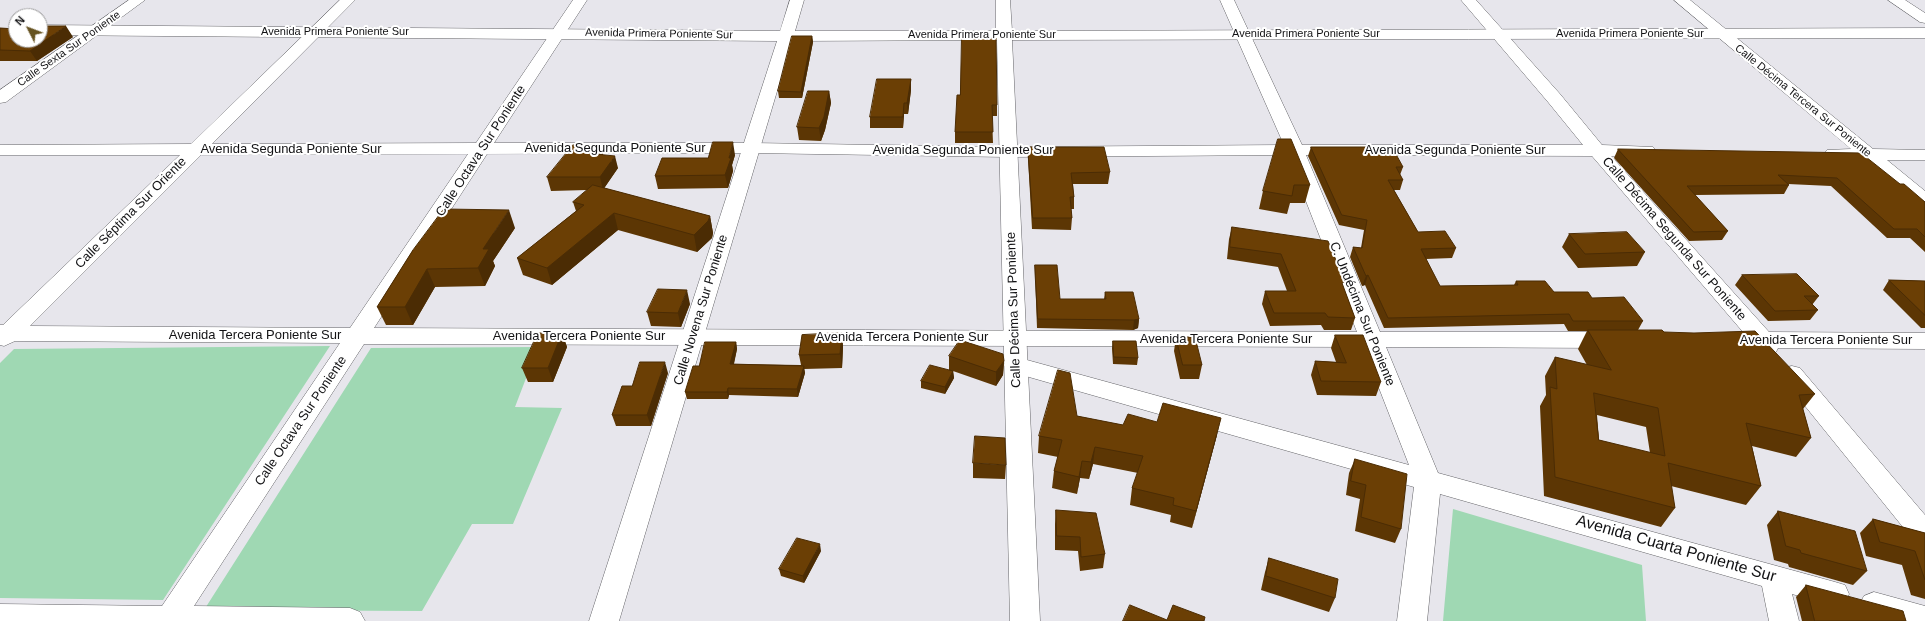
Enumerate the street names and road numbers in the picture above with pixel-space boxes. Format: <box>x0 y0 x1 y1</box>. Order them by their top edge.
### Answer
street label: Calle Sexta Sur Poniente <box>15 8 123 90</box>
street label: Avenida Primera Poniente Sur <box>261 25 409 39</box>
street label: Avenida Primera Poniente Sur <box>585 26 733 42</box>
street label: Avenida Primera Poniente Sur <box>1232 27 1380 41</box>
street label: Avenida Primera Poniente Sur <box>1556 27 1704 41</box>
street label: Avenida Primera Poniente Sur <box>908 28 1056 42</box>
street label: Calle Décima Tercera Sur Poniente <box>1732 42 1874 160</box>
street label: Calle Octava Sur Poniente <box>433 83 529 219</box>
street label: Avenida Segunda Poniente Sur <box>524 140 706 156</box>
street label: Avenida Segunda Poniente Sur <box>200 141 382 157</box>
street label: Avenida Segunda Poniente Sur <box>872 142 1054 158</box>
street label: Avenida Segunda Poniente Sur <box>1364 142 1546 158</box>
street label: Calle Séptima Sur Oriente <box>72 154 190 272</box>
street label: Calle Décima Segunda Sur Poniente <box>1599 154 1749 324</box>
street label: Calle Décima Sur Poniente <box>1003 232 1025 388</box>
street label: Calle Novena Sur Poniente <box>671 233 731 387</box>
street label: C. Undécima Sur Poniente <box>1326 240 1398 388</box>
street label: Avenida Tercera Poniente Sur <box>169 327 341 343</box>
street label: Avenida Tercera Poniente Sur <box>493 328 665 344</box>
street label: Avenida Tercera Poniente Sur <box>816 329 988 345</box>
street label: Avenida Tercera Poniente Sur <box>1140 331 1312 347</box>
street label: Avenida Tercera Poniente Sur <box>1740 332 1912 348</box>
street label: Calle Octava Sur Poniente <box>252 353 350 489</box>
street label: Avenida Cuarta Poniente Sur <box>1574 511 1778 587</box>

